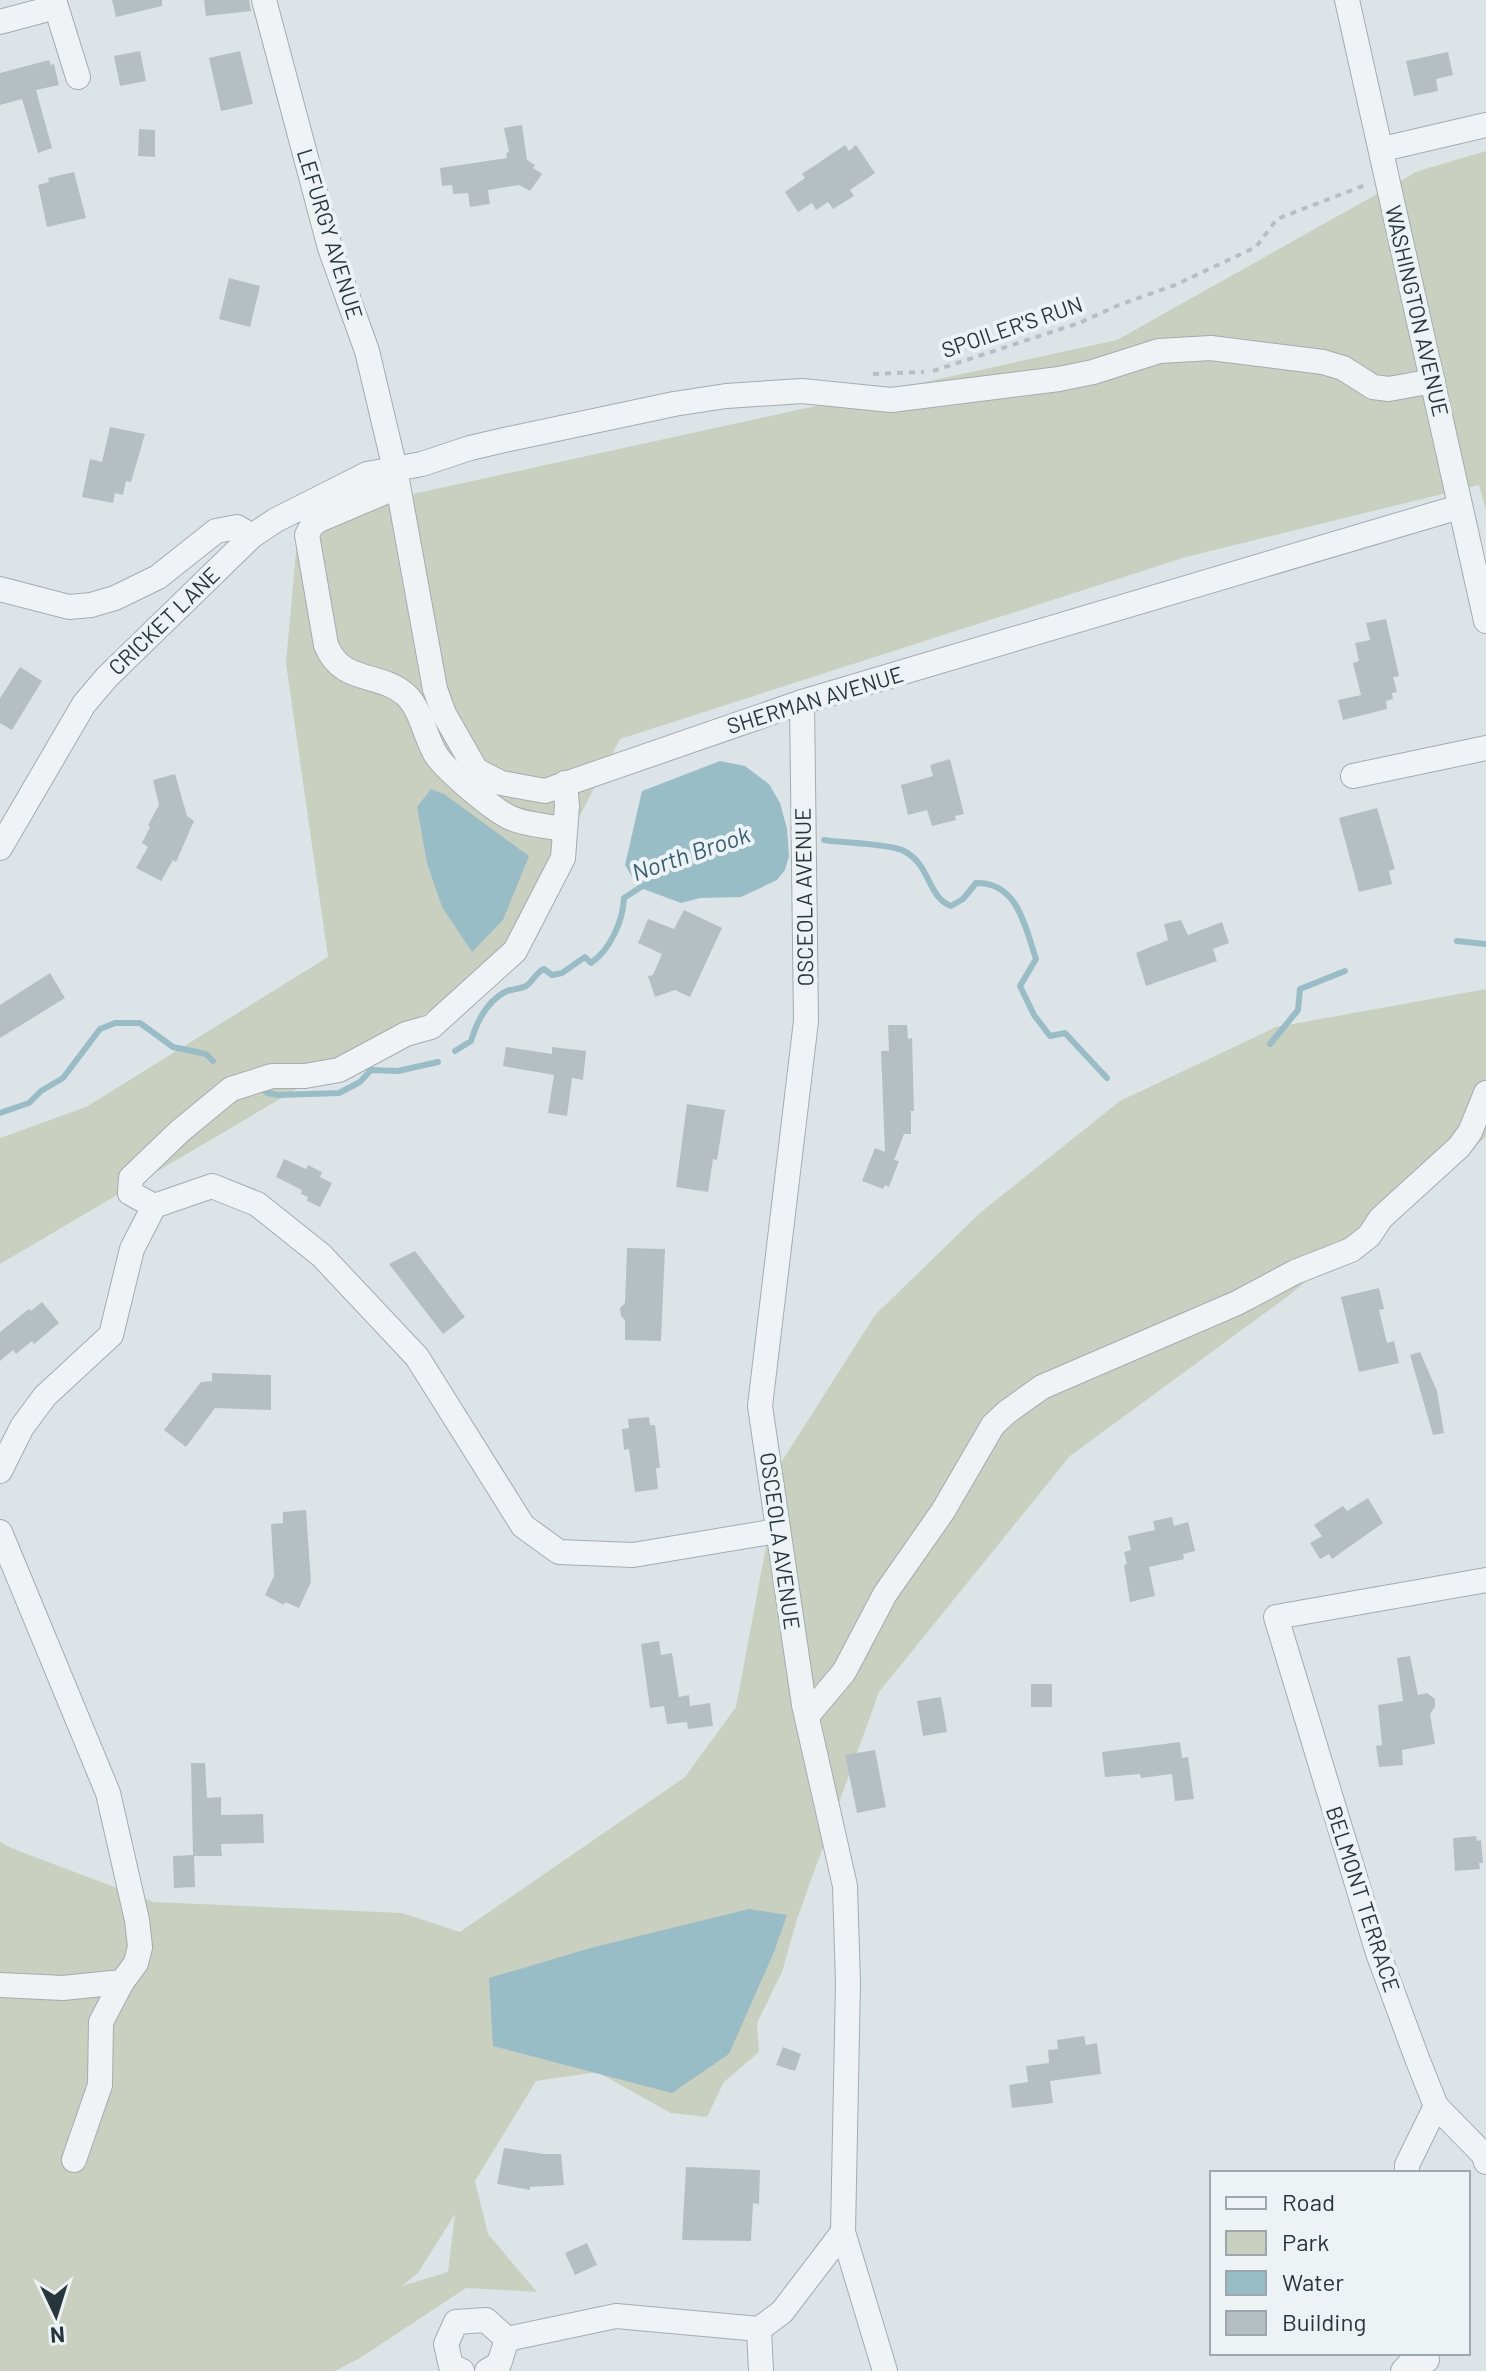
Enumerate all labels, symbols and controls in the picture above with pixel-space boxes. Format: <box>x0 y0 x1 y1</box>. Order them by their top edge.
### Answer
street label: LEFURGY AVENUE <box>293 145 369 322</box>
street label: WASHINGTON AVENUE <box>1381 203 1455 419</box>
street label: SPOILER'S RUN <box>938 290 1086 362</box>
street label: CRICKET LANE <box>102 561 224 680</box>
street label: SHERMAN AVENUE <box>723 660 906 738</box>
street label: OSCEOLA AVENUE <box>788 807 818 987</box>
water label: North Brook <box>628 819 754 886</box>
street label: OSCEOLA AVENUE <box>756 1451 806 1631</box>
street label: BELMONT TERRACE <box>1322 1802 1406 1995</box>
legend <box>1210 2171 1470 2355</box>
text: Road <box>1282 2187 1335 2216</box>
text: Park <box>1282 2227 1329 2256</box>
text: Water <box>1282 2267 1344 2296</box>
north arrow <box>16 2275 96 2355</box>
text: Building <box>1282 2307 1366 2336</box>
text: N <box>49 2322 66 2349</box>

